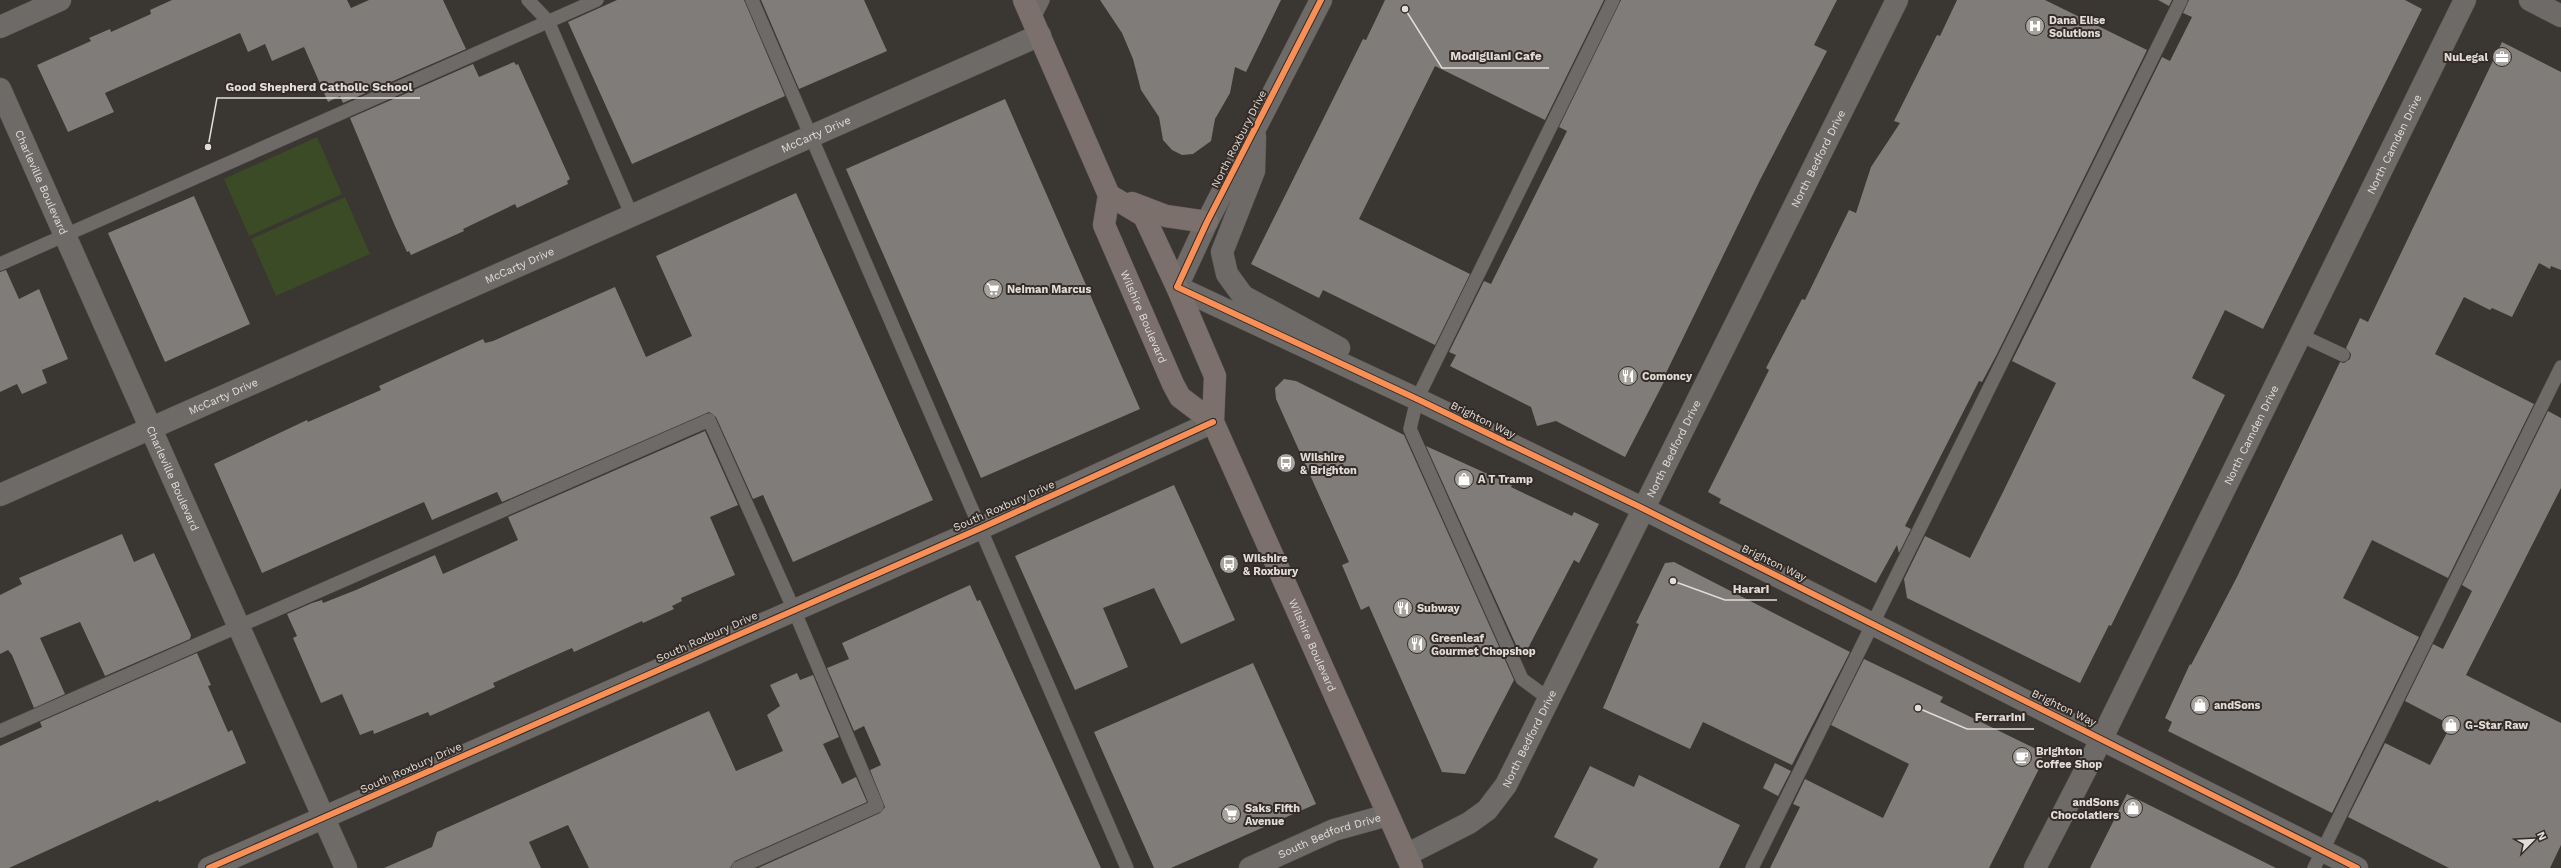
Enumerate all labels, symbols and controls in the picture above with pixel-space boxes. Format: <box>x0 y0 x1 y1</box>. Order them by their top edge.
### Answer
place label: Dana Elise Solutions <box>2049 14 2105 40</box>
hospital icon: Dana Elise Solutions <box>2024 15 2046 37</box>
callout: Modigliani Cafe <box>1442 44 1549 68</box>
office icon: NuLegal <box>2491 46 2513 68</box>
text: Modigliani Cafe <box>1450 49 1542 63</box>
place label: NuLegal <box>2444 51 2488 64</box>
callout: Good Shepherd Catholic School <box>217 74 420 98</box>
text: Good Shepherd Catholic School <box>226 80 413 94</box>
street label: North Roxbury Drive <box>1209 88 1269 190</box>
street label: North Camden Drive <box>2364 92 2424 196</box>
street label: North Bedford Drive <box>1788 108 1848 210</box>
street label: McCarty Drive <box>779 113 852 155</box>
street label: Charleville Boulevard <box>12 128 70 237</box>
street label: McCarty Drive <box>483 244 556 286</box>
street label: Wilshire Boulevard <box>1118 268 1170 365</box>
supermarket icon: Neiman Marcus <box>982 278 1004 300</box>
place label: Neiman Marcus <box>1007 283 1091 296</box>
restaurant icon: Comoncy <box>1617 365 1639 387</box>
place label: Comoncy <box>1642 370 1693 383</box>
street label: McCarty Drive <box>186 375 260 417</box>
street label: North Camden Drive <box>2221 383 2281 487</box>
street label: North Bedford Drive <box>1644 398 1703 500</box>
street label: Brighton Way <box>1449 399 1518 441</box>
street label: Charleville Boulevard <box>144 424 202 533</box>
place label: Wilshire & Brighton <box>1300 451 1357 477</box>
bus stop icon: Wilshire & Brighton <box>1275 452 1297 474</box>
shop icon: A T Tramp <box>1453 468 1475 490</box>
place label: A T Tramp <box>1478 473 1533 486</box>
street label: South Roxbury Drive <box>951 478 1057 534</box>
street label: Brighton Way <box>1740 542 1809 584</box>
place label: Wilshire & Roxbury <box>1243 552 1299 578</box>
bus stop icon: Wilshire & Roxbury <box>1218 553 1240 575</box>
callout: Harari <box>1725 576 1777 600</box>
text: Harari <box>1733 582 1769 596</box>
street label: Wilshire Boulevard <box>1286 597 1339 694</box>
restaurant icon: Subway <box>1392 597 1414 619</box>
place label: Subway <box>1417 602 1460 615</box>
street label: South Roxbury Drive <box>654 609 760 665</box>
place label: Greenleaf Gourmet Chopshop <box>1431 632 1536 658</box>
restaurant icon: Greenleaf Gourmet Chopshop <box>1406 633 1428 655</box>
street label: Brighton Way <box>2030 687 2099 729</box>
street label: North Bedford Drive <box>1499 688 1559 790</box>
shop icon: andSons <box>2189 694 2211 716</box>
place label: andSons <box>2214 699 2261 712</box>
callout: Ferrarini <box>1967 705 2034 729</box>
text: Ferrarini <box>1975 710 2025 724</box>
shop icon: G-Star Raw <box>2440 714 2462 736</box>
place label: G-Star Raw <box>2465 719 2528 732</box>
street label: South Roxbury Drive <box>358 740 464 796</box>
place label: Brighton Coffee Shop <box>2036 745 2102 771</box>
cafe icon: Brighton Coffee Shop <box>2011 746 2033 768</box>
place label: andSons Chocolatiers <box>2051 796 2119 822</box>
shop icon: andSons Chocolatiers <box>2122 797 2144 819</box>
place label: Saks Fifth Avenue <box>1245 802 1300 828</box>
supermarket icon: Saks Fifth Avenue <box>1220 803 1242 825</box>
street label: South Bedford Drive <box>1276 811 1382 861</box>
north arrow <box>2513 820 2553 860</box>
text: N <box>2534 830 2549 843</box>

